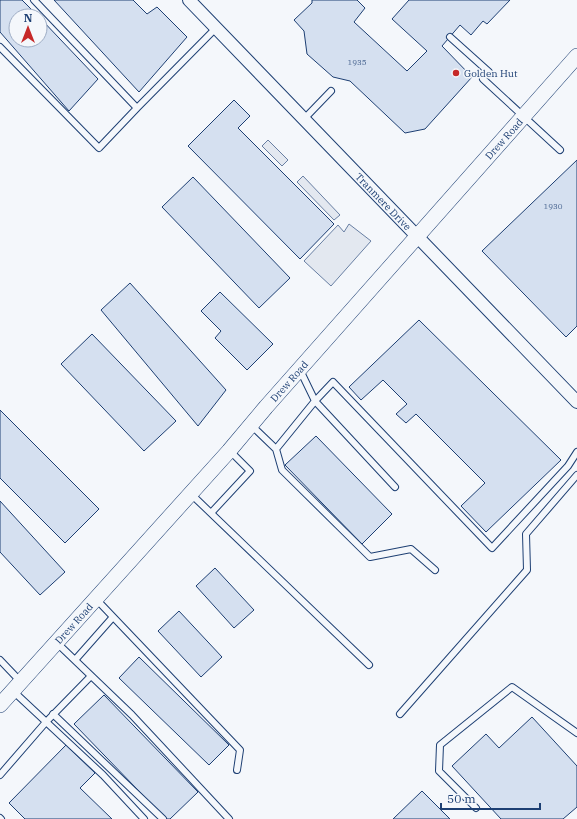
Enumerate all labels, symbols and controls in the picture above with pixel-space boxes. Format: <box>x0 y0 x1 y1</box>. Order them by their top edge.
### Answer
north arrow <box>8 8 48 48</box>
text: N <box>24 11 33 25</box>
house number: 1935 <box>347 57 367 67</box>
place label: Golden Hut <box>464 67 518 80</box>
marker: Golden Hut <box>451 68 461 78</box>
street label: Drew Road <box>482 115 525 162</box>
street label: Tranmere Drive <box>353 170 414 233</box>
house number: 1930 <box>543 201 563 211</box>
street label: Drew Road <box>267 358 311 405</box>
street label: Drew Road <box>52 600 96 647</box>
scale bar <box>441 785 540 811</box>
text: 50 m <box>447 791 476 806</box>

